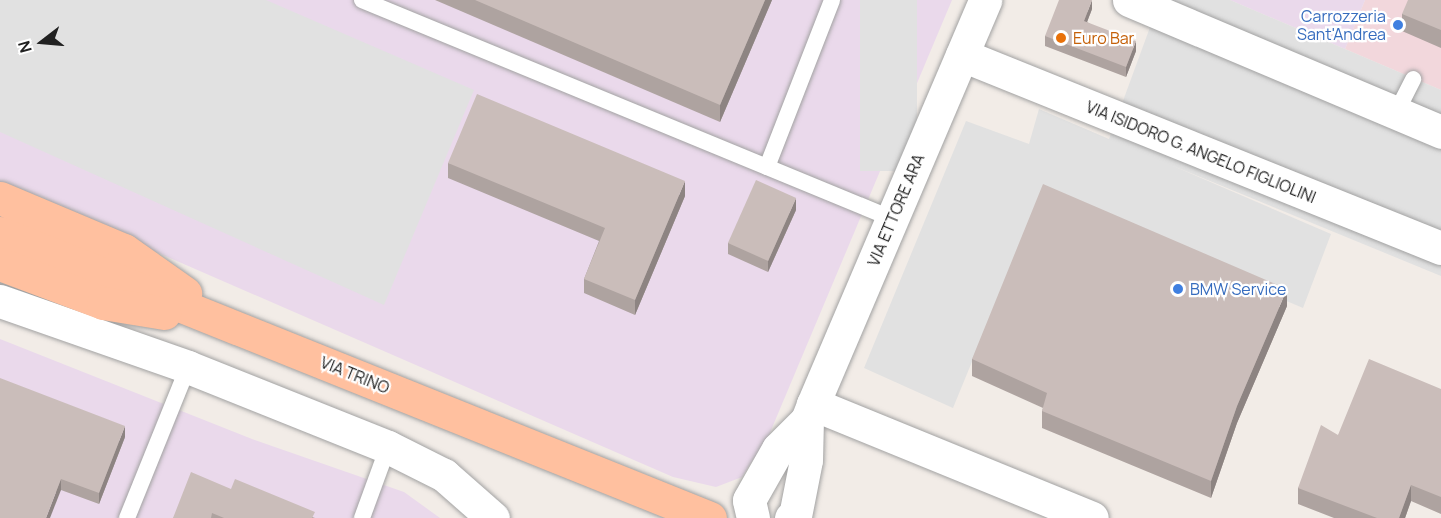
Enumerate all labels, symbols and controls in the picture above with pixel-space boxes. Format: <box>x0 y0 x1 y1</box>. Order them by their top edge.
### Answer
place label: Carrozzeria Sant'Andrea <box>1297 6 1386 44</box>
north arrow <box>12 12 72 72</box>
marker: Carrozzeria Sant'Andrea <box>1391 18 1405 32</box>
place label: Euro Bar <box>1073 28 1134 48</box>
marker: Euro Bar <box>1054 31 1068 45</box>
text: N <box>13 38 37 56</box>
street label: VIA ISIDORO G. ANGELO FIGLIOLINI <box>1083 97 1319 207</box>
street label: VIA ETTORE ARA <box>864 151 928 269</box>
place label: BMW Service <box>1190 279 1286 299</box>
marker: BMW Service <box>1171 282 1185 296</box>
street label: VIA TRINO <box>318 352 392 398</box>

